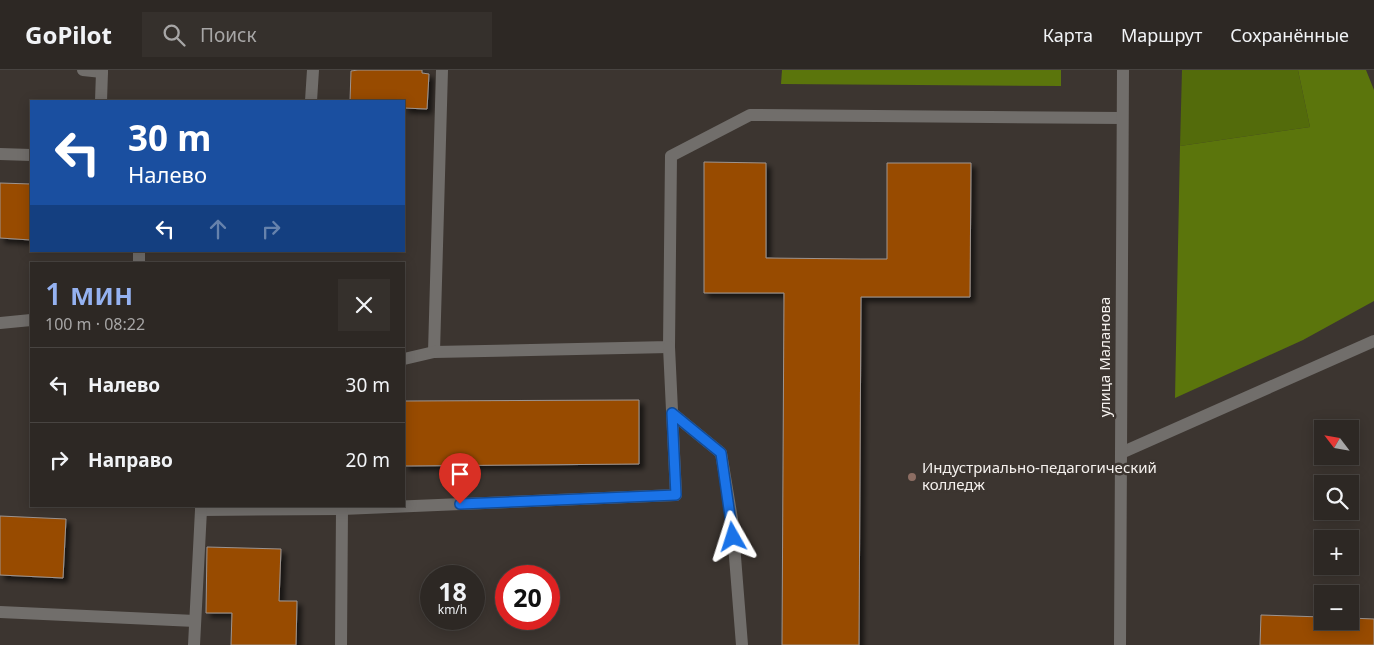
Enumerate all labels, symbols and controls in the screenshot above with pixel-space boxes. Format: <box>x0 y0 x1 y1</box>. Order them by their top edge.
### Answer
search box <box>142 12 492 57</box>
text: GoPilot <box>25 18 112 51</box>
icon: search <box>160 21 188 49</box>
text: Поиск <box>200 22 257 48</box>
text: Карта <box>1043 23 1093 47</box>
text: Маршрут <box>1121 23 1202 47</box>
text: Сохранённые <box>1230 23 1349 47</box>
text: 30 m <box>128 114 211 161</box>
icon: left <box>45 120 110 185</box>
text: Налево <box>128 159 207 189</box>
icon: left <box>151 215 179 243</box>
icon: ahead <box>204 215 232 243</box>
icon: right <box>257 215 285 243</box>
text: 1 мин <box>45 273 133 314</box>
button: close <box>338 279 390 331</box>
street label: улица Маланова <box>1094 297 1114 417</box>
text: 100 m · 08:22 <box>45 313 145 335</box>
icon: left <box>45 371 73 399</box>
text: Налево <box>88 372 160 398</box>
text: 30 m <box>346 372 390 398</box>
north arrow <box>1314 420 1359 465</box>
map controls <box>1314 420 1359 630</box>
icon: right <box>45 446 73 474</box>
text: Направо <box>88 447 173 473</box>
text: 20 m <box>346 447 390 473</box>
pin <box>439 453 481 504</box>
place label: Индустриально-педагогический колледж <box>922 457 1157 494</box>
icon: arrive <box>446 460 474 488</box>
marker: Индустриально-педагогический колледж <box>906 471 918 483</box>
button: search <box>1314 475 1359 520</box>
position arrow <box>706 510 758 562</box>
button: + <box>1314 530 1359 575</box>
speed limit sign: 20 <box>495 565 560 630</box>
text: 18 <box>438 574 467 608</box>
button: − <box>1314 585 1359 630</box>
text: km/h <box>438 601 467 618</box>

